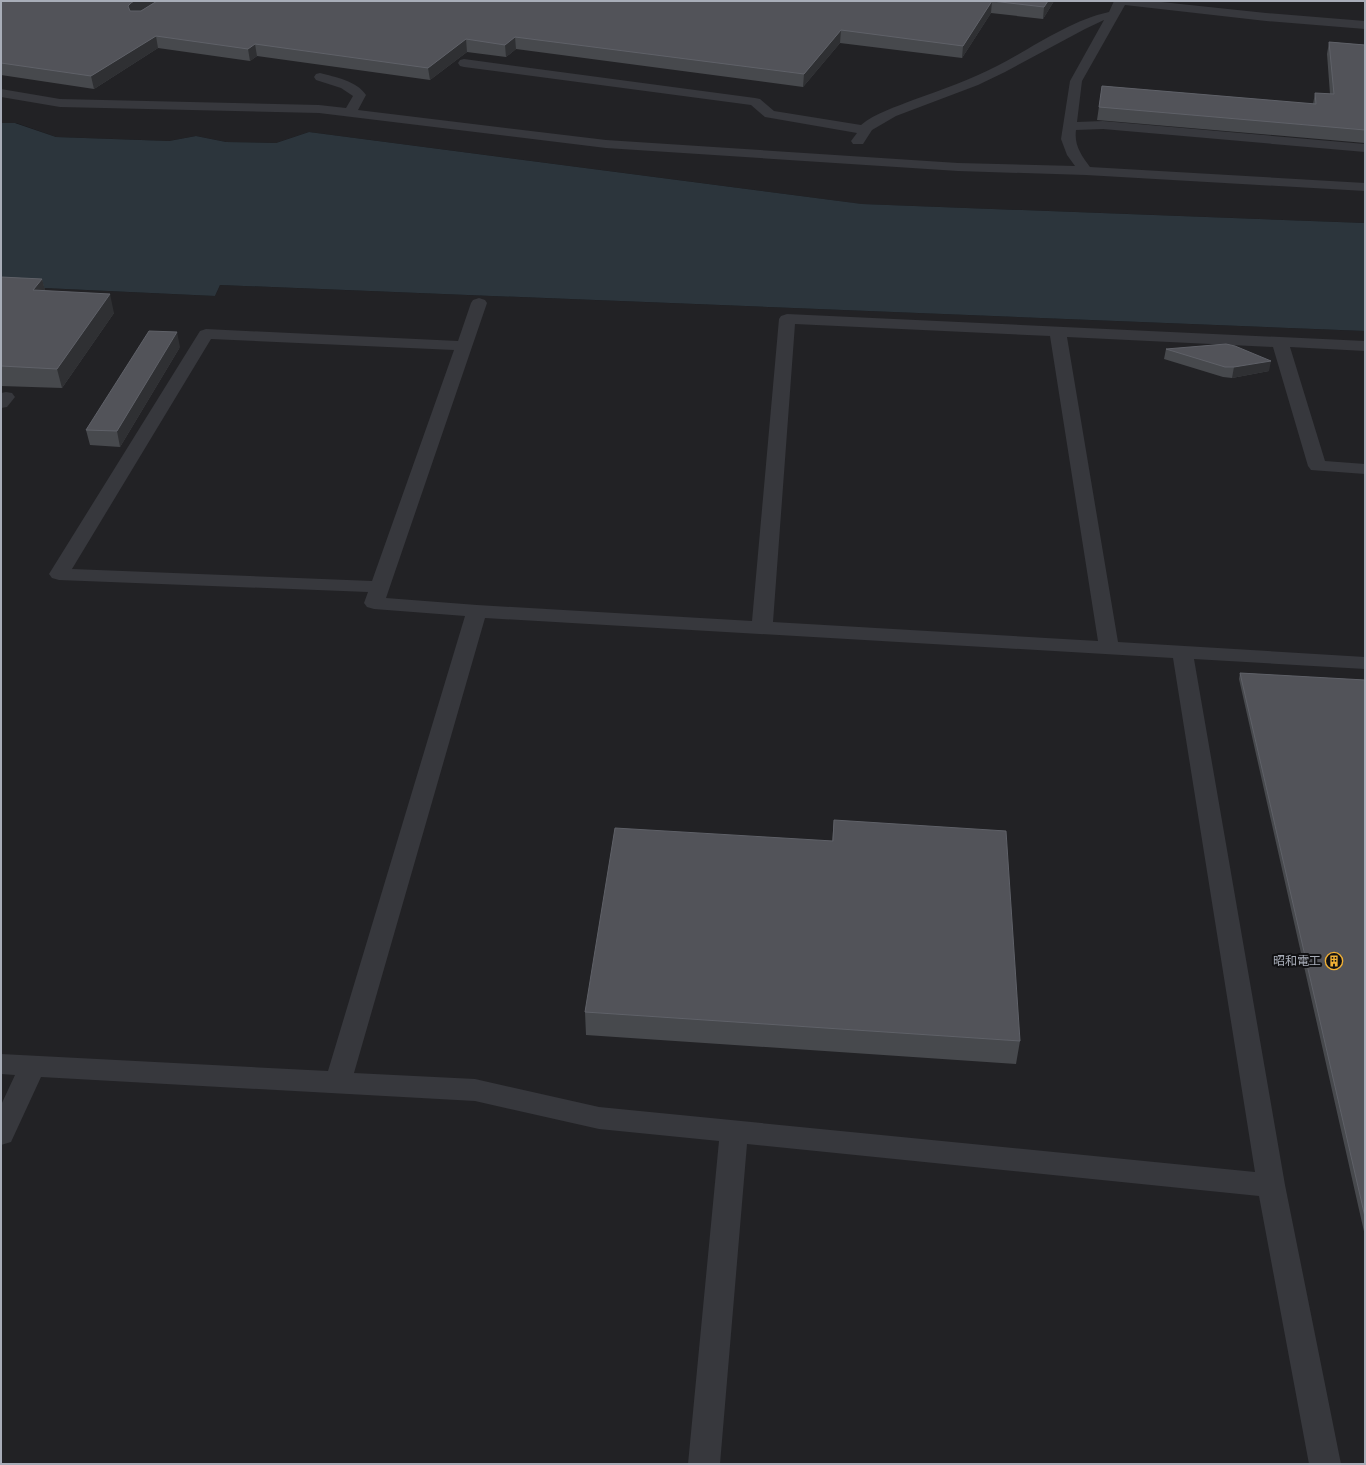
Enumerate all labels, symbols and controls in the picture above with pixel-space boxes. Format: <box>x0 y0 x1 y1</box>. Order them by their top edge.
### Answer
building icon: 昭和電工 <box>1324 951 1344 971</box>
place label: 昭和電工 <box>1273 952 1321 969</box>

